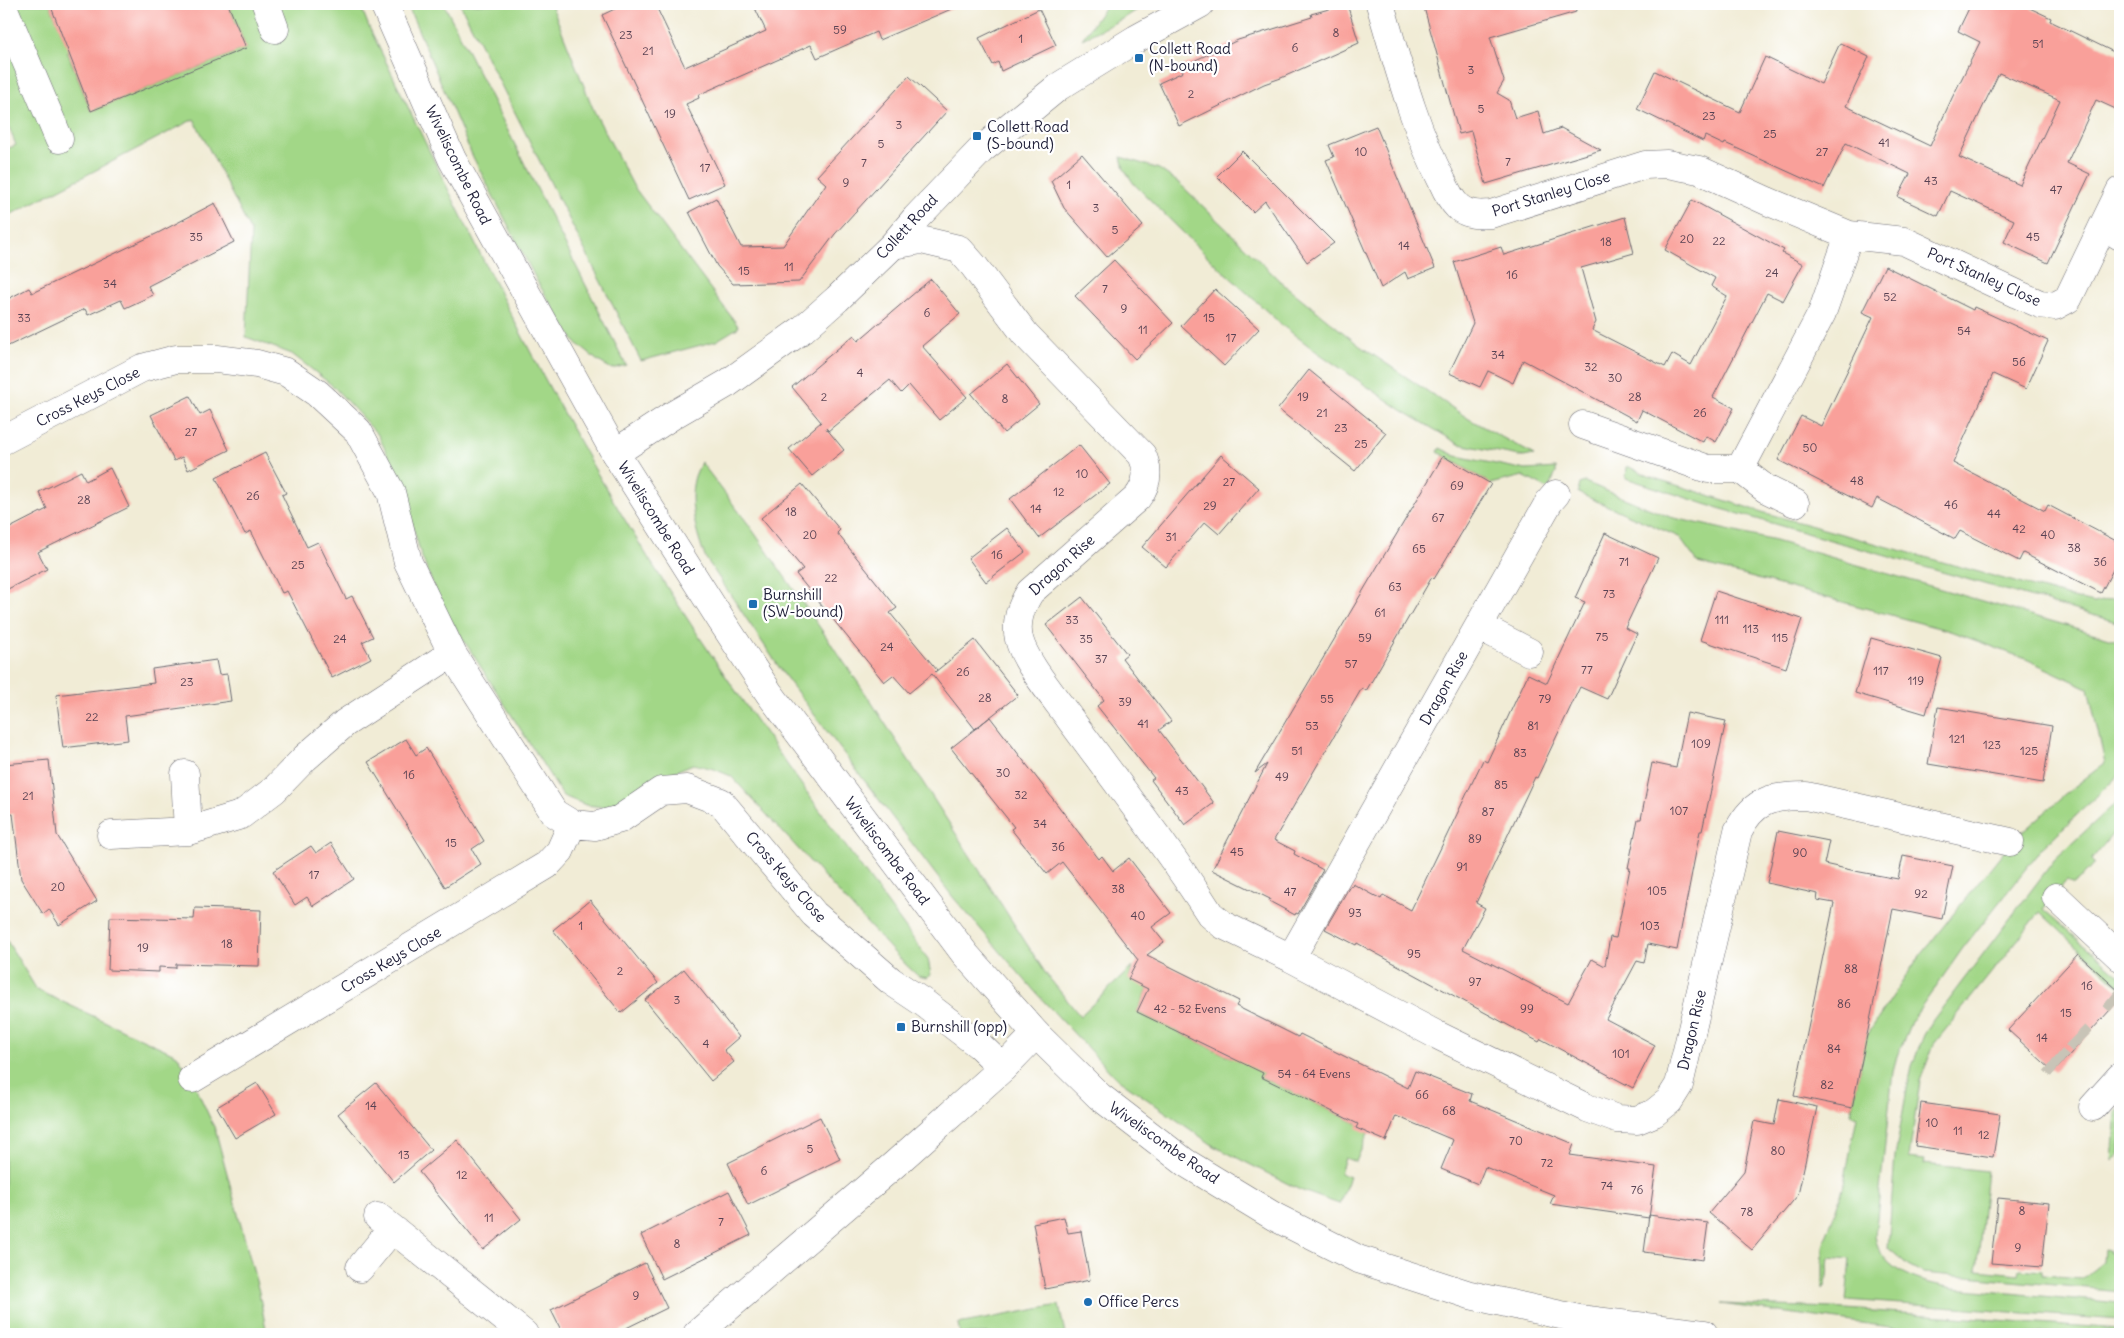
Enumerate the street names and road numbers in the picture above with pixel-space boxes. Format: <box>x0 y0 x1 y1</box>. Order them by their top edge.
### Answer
street label: Wiveliscombe Road <box>421 102 496 228</box>
street label: Port Stanley Close <box>1490 167 1612 220</box>
street label: Collett Road <box>872 190 942 263</box>
street label: Port Stanley Close <box>1924 243 2044 310</box>
street label: Cross Keys Close <box>33 362 143 431</box>
street label: Wiveliscombe Road <box>614 458 699 578</box>
street label: Dragon Rise <box>1025 530 1098 599</box>
street label: Dragon Rise <box>1415 647 1472 728</box>
street label: Wiveliscombe Road <box>841 793 934 909</box>
street label: Cross Keys Close <box>742 827 831 926</box>
street label: Cross Keys Close <box>337 922 444 997</box>
street label: Dragon Rise <box>1673 988 1710 1072</box>
street label: Wiveliscombe Road <box>1106 1097 1223 1188</box>

